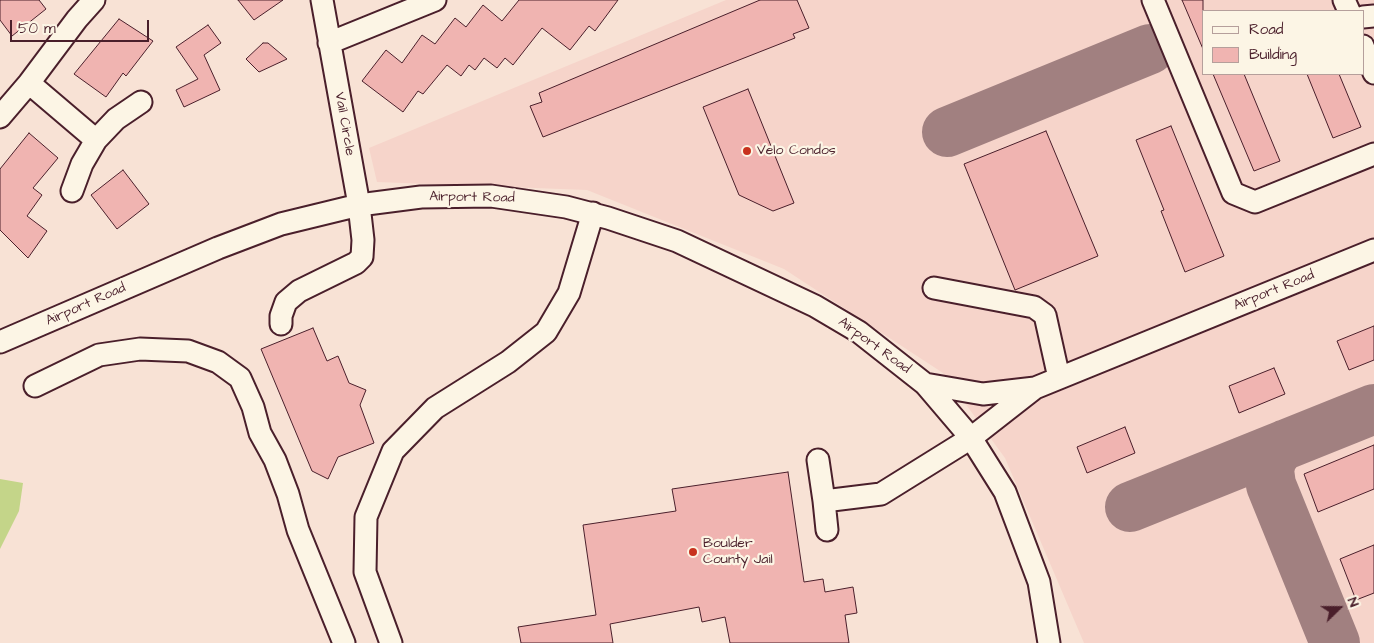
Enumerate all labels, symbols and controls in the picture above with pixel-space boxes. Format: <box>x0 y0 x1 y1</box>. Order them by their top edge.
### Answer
scale bar <box>12 10 151 42</box>
legend <box>1202 10 1364 75</box>
text: 50 m <box>18 18 56 39</box>
text: Road <box>1249 19 1283 40</box>
text: Building <box>1249 44 1297 65</box>
street label: Vail Circle <box>330 91 358 157</box>
place label: Velo Condos <box>757 143 836 159</box>
marker: Velo Condos <box>741 145 753 157</box>
street label: Airport Road <box>429 189 515 207</box>
street label: Airport Road <box>1231 267 1317 315</box>
street label: Airport Road <box>43 280 129 330</box>
street label: Airport Road <box>834 314 914 378</box>
place label: Boulder County Jail <box>703 536 773 568</box>
marker: Boulder County Jail <box>687 546 699 558</box>
north arrow <box>1314 583 1364 633</box>
text: N <box>1342 595 1364 610</box>

